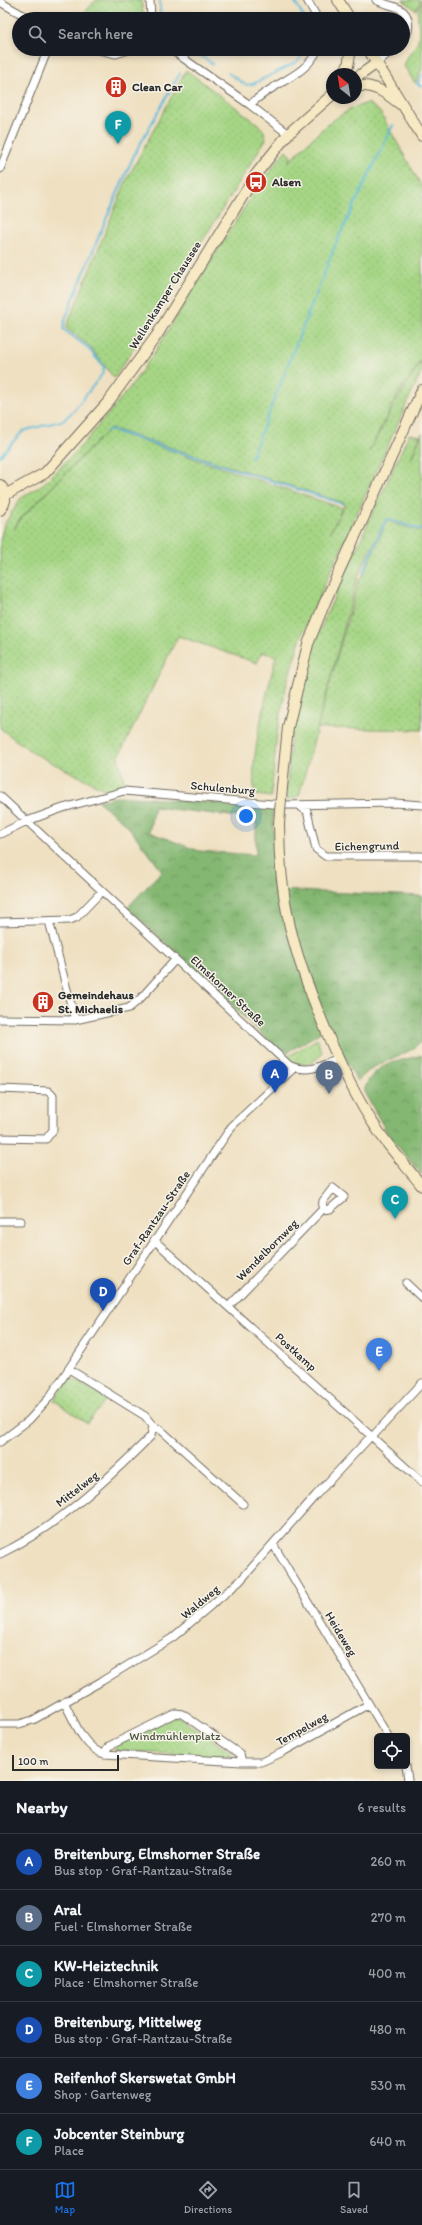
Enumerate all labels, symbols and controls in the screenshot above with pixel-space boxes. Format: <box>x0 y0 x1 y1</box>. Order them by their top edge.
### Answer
search box <box>12 12 410 56</box>
icon: search <box>26 23 48 45</box>
text: Search here <box>58 25 133 43</box>
north arrow <box>326 68 362 104</box>
building icon: Clean Car <box>103 74 129 100</box>
place label: Clean Car <box>132 80 183 94</box>
pin: F <box>105 111 131 144</box>
bus stop icon: Alsen <box>243 169 269 195</box>
place label: Alsen <box>271 175 301 189</box>
street label: Wellenkamper Chaussee <box>126 238 204 352</box>
street label: Schulenburg <box>190 778 257 798</box>
your location <box>236 806 256 826</box>
street label: Eichengrund <box>335 838 400 854</box>
street label: Elmshorner Straße <box>188 953 269 1030</box>
place label: Gemeindehaus St. Michaelis <box>58 988 135 1016</box>
building icon: Gemeindehaus St. Michaelis <box>30 989 56 1015</box>
pin: A <box>262 1060 288 1093</box>
pin: B <box>316 1061 342 1094</box>
street label: Graf-Rantzau-Straße <box>119 1168 193 1268</box>
pin: C <box>382 1186 408 1219</box>
street label: Wendelbornweg <box>233 1216 301 1284</box>
pin: D <box>90 1278 116 1311</box>
street label: Postkamp <box>273 1330 320 1374</box>
pin: E <box>366 1338 392 1371</box>
street label: Mittelweg <box>53 1467 102 1510</box>
street label: Waldweg <box>178 1581 223 1622</box>
street label: Heideweg <box>322 1609 360 1660</box>
street label: Tempelweg <box>274 1709 331 1749</box>
park label: Windmühlenplatz <box>129 1729 221 1743</box>
map controls <box>374 1733 410 1769</box>
button: locate <box>374 1733 410 1769</box>
scale bar <box>12 1753 119 1772</box>
text: 100 m <box>18 1755 48 1768</box>
text: Nearby <box>16 1797 68 1817</box>
text: 6 results <box>358 1800 406 1815</box>
text: Breitenburg, Elmshorner Straße <box>54 1845 260 1863</box>
text: A <box>25 1854 33 1869</box>
text: 260 m <box>370 1854 406 1869</box>
text: Bus stop · Graf-Rantzau-Straße <box>54 1863 232 1878</box>
text: Aral <box>54 1901 82 1919</box>
text: B <box>25 1910 33 1925</box>
text: 270 m <box>371 1910 406 1925</box>
text: Fuel · Elmshorner Straße <box>54 1919 192 1934</box>
text: KW-Heiztechnik <box>54 1957 158 1975</box>
text: C <box>25 1966 33 1981</box>
text: 400 m <box>368 1966 406 1981</box>
text: Place · Elmshorner Straße <box>54 1975 199 1990</box>
text: Breitenburg, Mittelweg <box>54 2013 201 2031</box>
text: D <box>25 2022 33 2037</box>
text: 480 m <box>369 2022 406 2037</box>
text: Bus stop · Graf-Rantzau-Straße <box>54 2031 232 2046</box>
text: Reifenhof Skerswetat GmbH <box>54 2069 236 2087</box>
text: E <box>25 2078 33 2093</box>
text: 530 m <box>370 2078 406 2093</box>
text: Shop · Gartenweg <box>54 2087 151 2102</box>
text: Jobcenter Steinburg <box>54 2125 184 2143</box>
text: F <box>26 2134 32 2149</box>
text: 640 m <box>369 2134 406 2149</box>
text: Place <box>54 2143 84 2158</box>
tab: Map <box>54 2179 76 2216</box>
tab: Directions <box>184 2179 232 2216</box>
tab: Saved <box>340 2179 368 2216</box>

